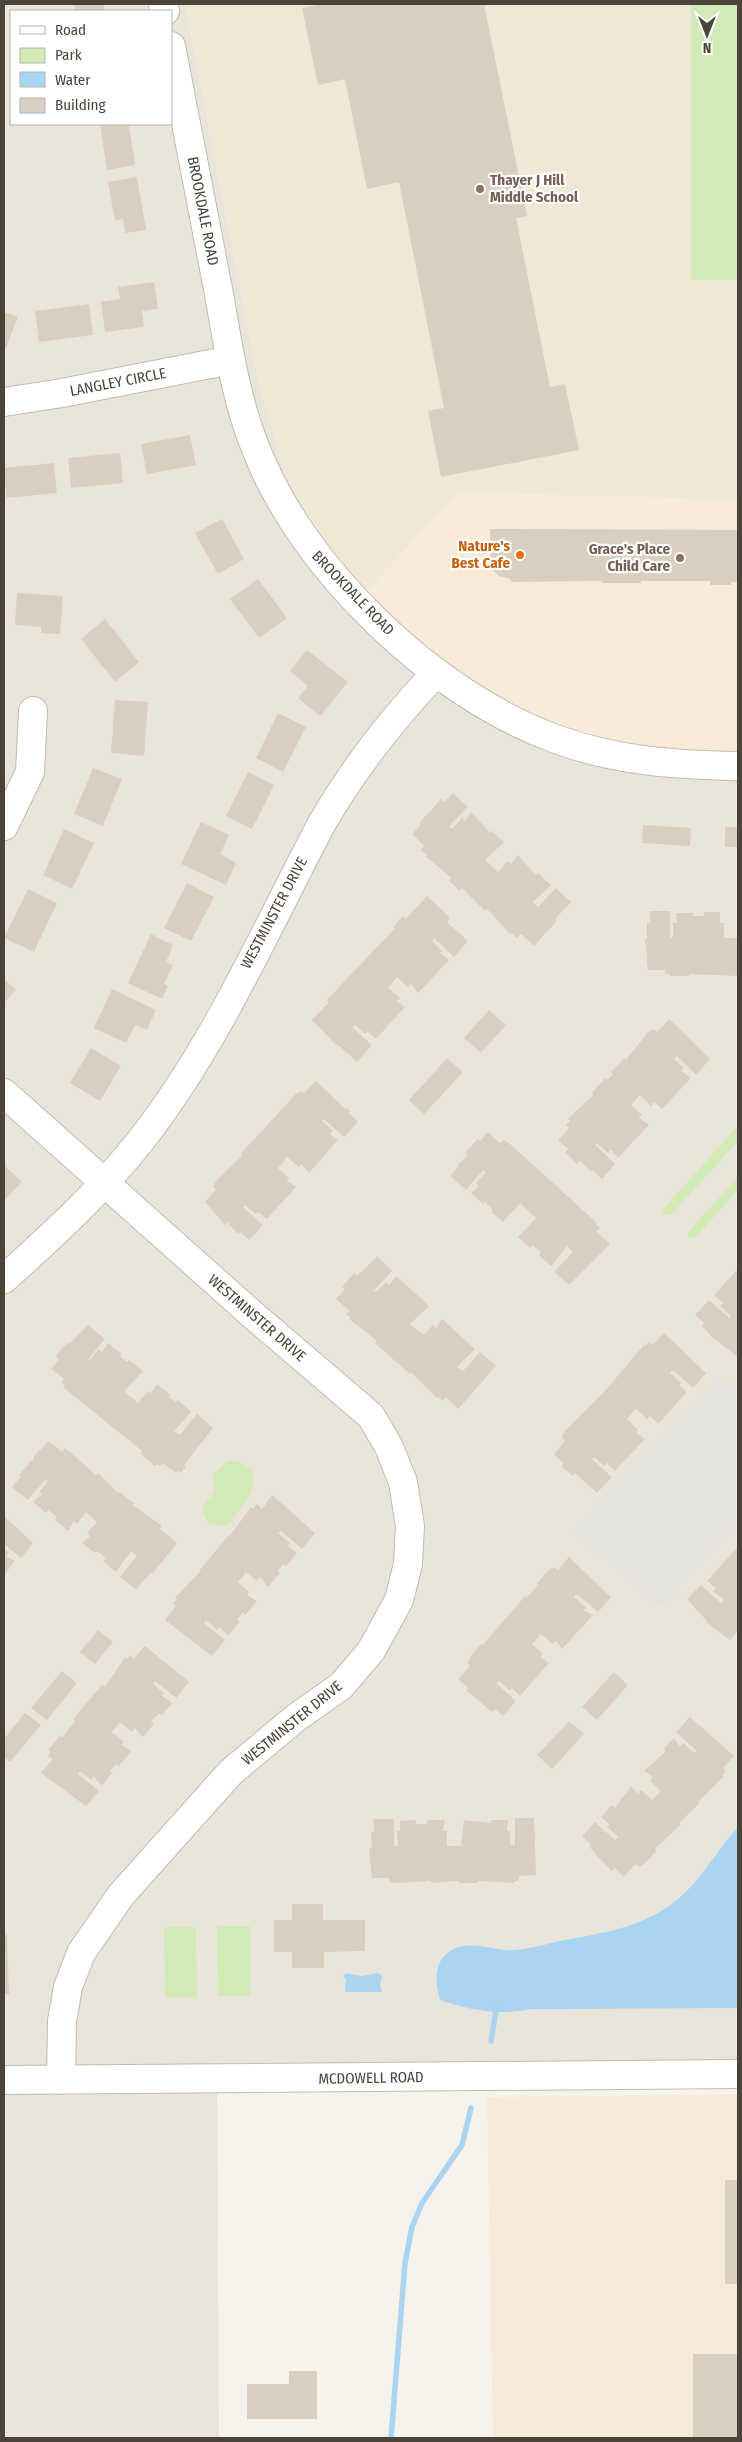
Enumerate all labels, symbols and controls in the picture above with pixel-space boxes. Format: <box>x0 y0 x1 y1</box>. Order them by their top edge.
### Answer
legend <box>10 10 172 125</box>
north arrow <box>682 10 732 60</box>
text: Road <box>55 21 86 39</box>
text: N <box>703 39 711 56</box>
text: Park <box>55 46 82 64</box>
text: Water <box>55 71 91 89</box>
text: Building <box>55 96 106 114</box>
street label: BROOKDALE ROAD <box>184 155 222 267</box>
place label: Thayer J Hill Middle School <box>490 171 579 206</box>
marker: Thayer J Hill Middle School <box>474 183 486 195</box>
street label: LANGLEY CIRCLE <box>68 364 168 400</box>
place label: Nature's Best Cafe <box>451 537 510 572</box>
place label: Grace's Place Child Care <box>589 540 670 575</box>
street label: BROOKDALE ROAD <box>308 547 398 639</box>
marker: Nature's Best Cafe <box>514 549 526 561</box>
marker: Grace's Place Child Care <box>674 552 686 564</box>
street label: WESTMINSTER DRIVE <box>237 854 311 972</box>
street label: WESTMINSTER DRIVE <box>204 1271 310 1365</box>
street label: WESTMINSTER DRIVE <box>238 1677 346 1769</box>
street label: MCDOWELL ROAD <box>318 2068 424 2088</box>

